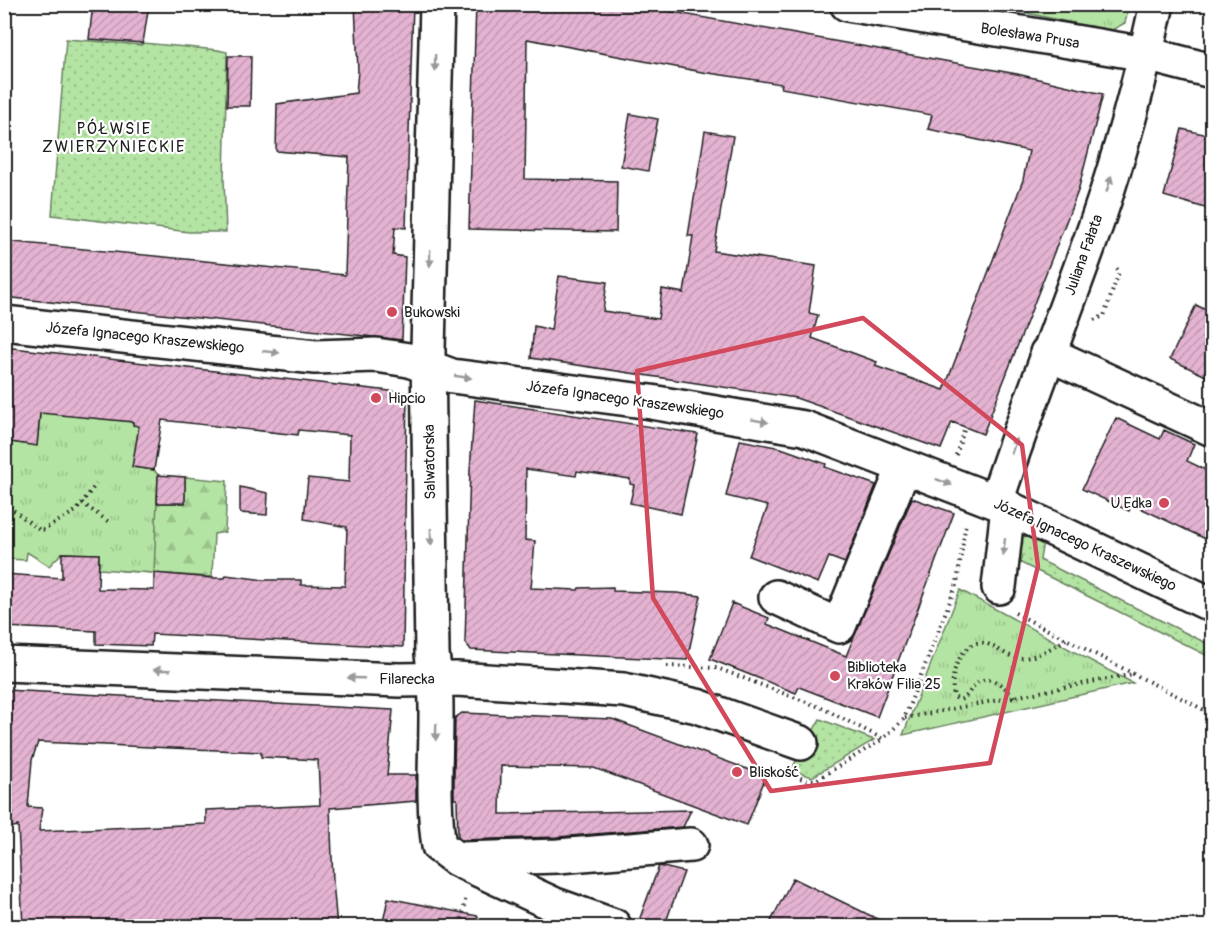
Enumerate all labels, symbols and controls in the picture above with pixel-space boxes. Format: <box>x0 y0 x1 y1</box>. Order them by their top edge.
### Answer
street label: Bolesława Prusa <box>979 19 1081 53</box>
one-way arrow <box>431 53 440 72</box>
district label: PÓŁWSIE ZWIERZYNIECKIE <box>42 118 186 157</box>
one-way arrow <box>1105 175 1114 193</box>
street label: Juliana Fałata <box>1061 212 1107 298</box>
one-way arrow <box>426 248 435 267</box>
place label: Bukowski <box>404 303 460 322</box>
marker: Bukowski <box>385 305 399 319</box>
street label: Józefa Ignacego Kraszewskiego <box>45 318 245 358</box>
one-way arrow <box>262 347 281 357</box>
one-way arrow <box>454 373 473 382</box>
street label: Józefa Ignacego Kraszewskiego <box>525 377 725 423</box>
place label: Hipcio <box>388 389 426 408</box>
marker: Hipcio <box>369 391 383 405</box>
one-way arrow <box>750 416 769 425</box>
street label: Salwatorska <box>420 424 440 500</box>
one-way arrow <box>1010 437 1020 455</box>
one-way arrow <box>935 478 953 487</box>
street label: Józefa Ignacego Kraszewskiego <box>991 494 1179 596</box>
place label: U Edka <box>1110 494 1152 513</box>
marker: U Edka <box>1157 496 1171 510</box>
one-way arrow <box>426 527 436 546</box>
one-way arrow <box>999 538 1009 557</box>
place label: Biblioteka Kraków Filia 25 <box>847 658 941 694</box>
one-way arrow <box>152 665 171 675</box>
marker: Biblioteka Kraków Filia 25 <box>828 669 842 683</box>
street label: Filarecka <box>379 670 435 689</box>
one-way arrow <box>347 674 366 683</box>
one-way arrow <box>432 722 441 741</box>
place label: Bliskość <box>749 763 799 782</box>
marker: Bliskość <box>730 765 744 779</box>

